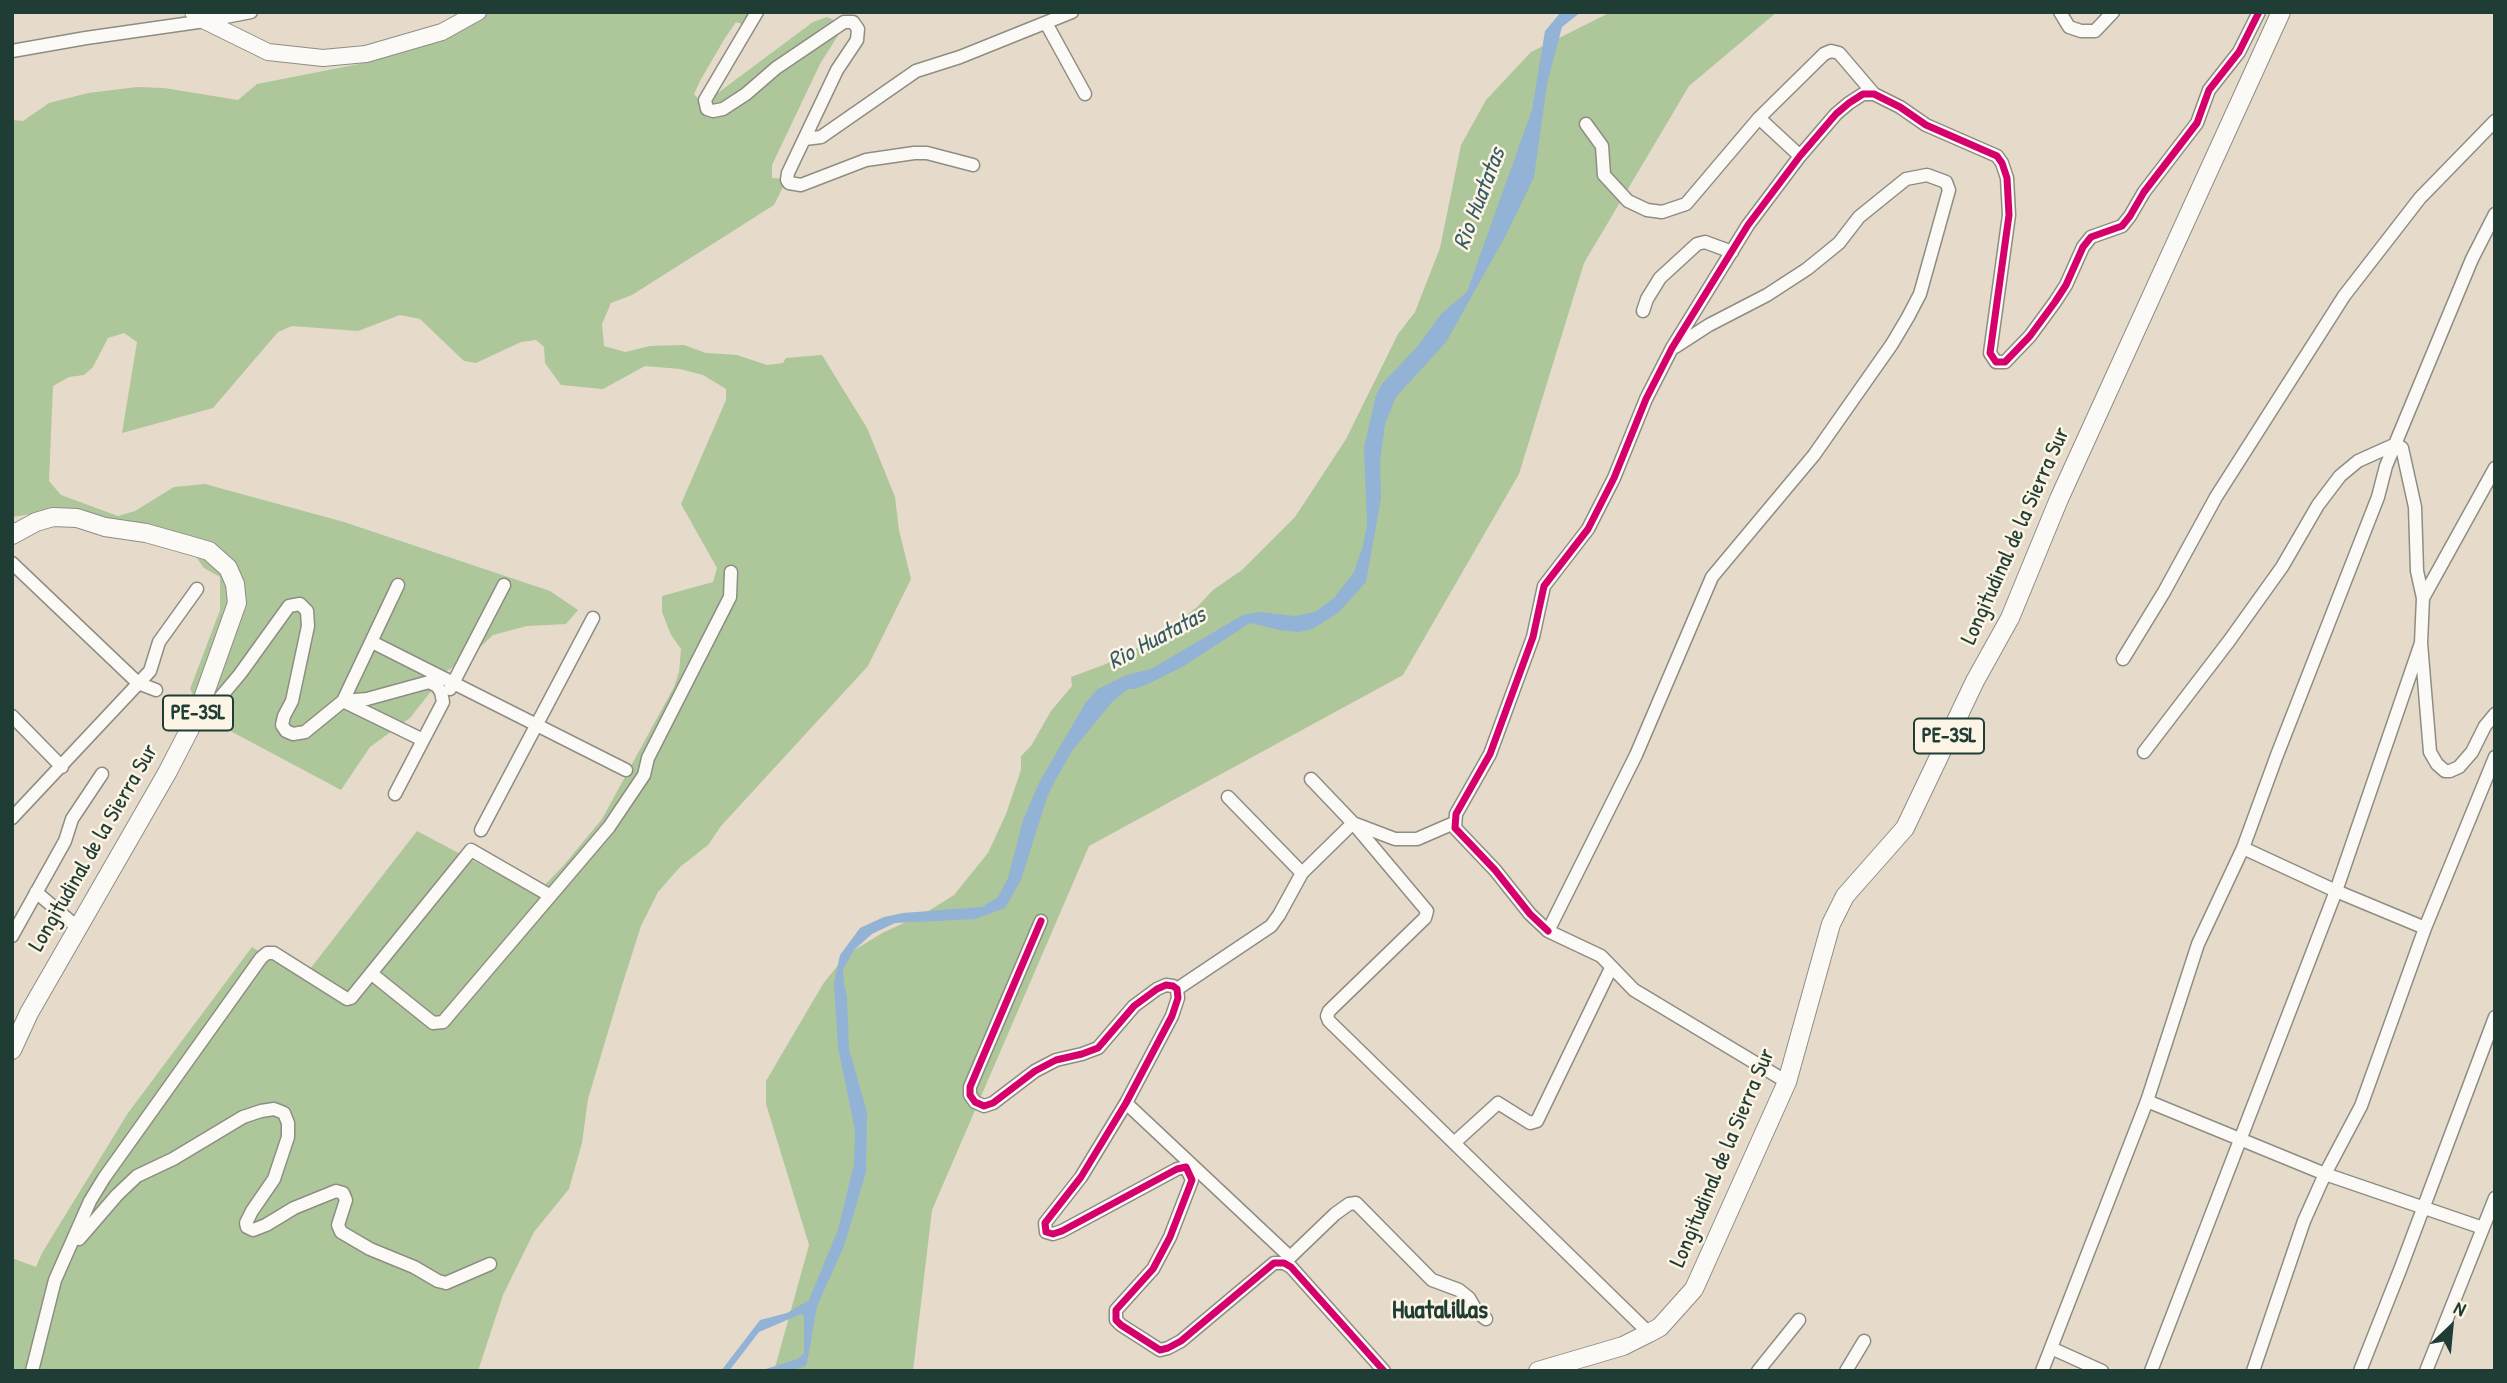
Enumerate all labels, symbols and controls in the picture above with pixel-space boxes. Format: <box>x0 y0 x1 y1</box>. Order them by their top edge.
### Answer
water label: Rio Huatatas <box>1448 144 1512 254</box>
street label: Longitudinal de la Sierra Sur <box>1956 423 2076 649</box>
water label: Rio Huatatas <box>1103 601 1211 677</box>
road number: PE-3SL <box>163 696 233 730</box>
road number: PE-3SL <box>1914 718 1984 754</box>
street label: Longitudinal de la Sierra Sur <box>23 739 165 957</box>
street label: Longitudinal de la Sierra Sur <box>1664 1044 1782 1272</box>
north arrow <box>2416 1292 2486 1362</box>
text: N <box>2450 1294 2470 1322</box>
district label: Huatalillas <box>1392 1295 1488 1327</box>

